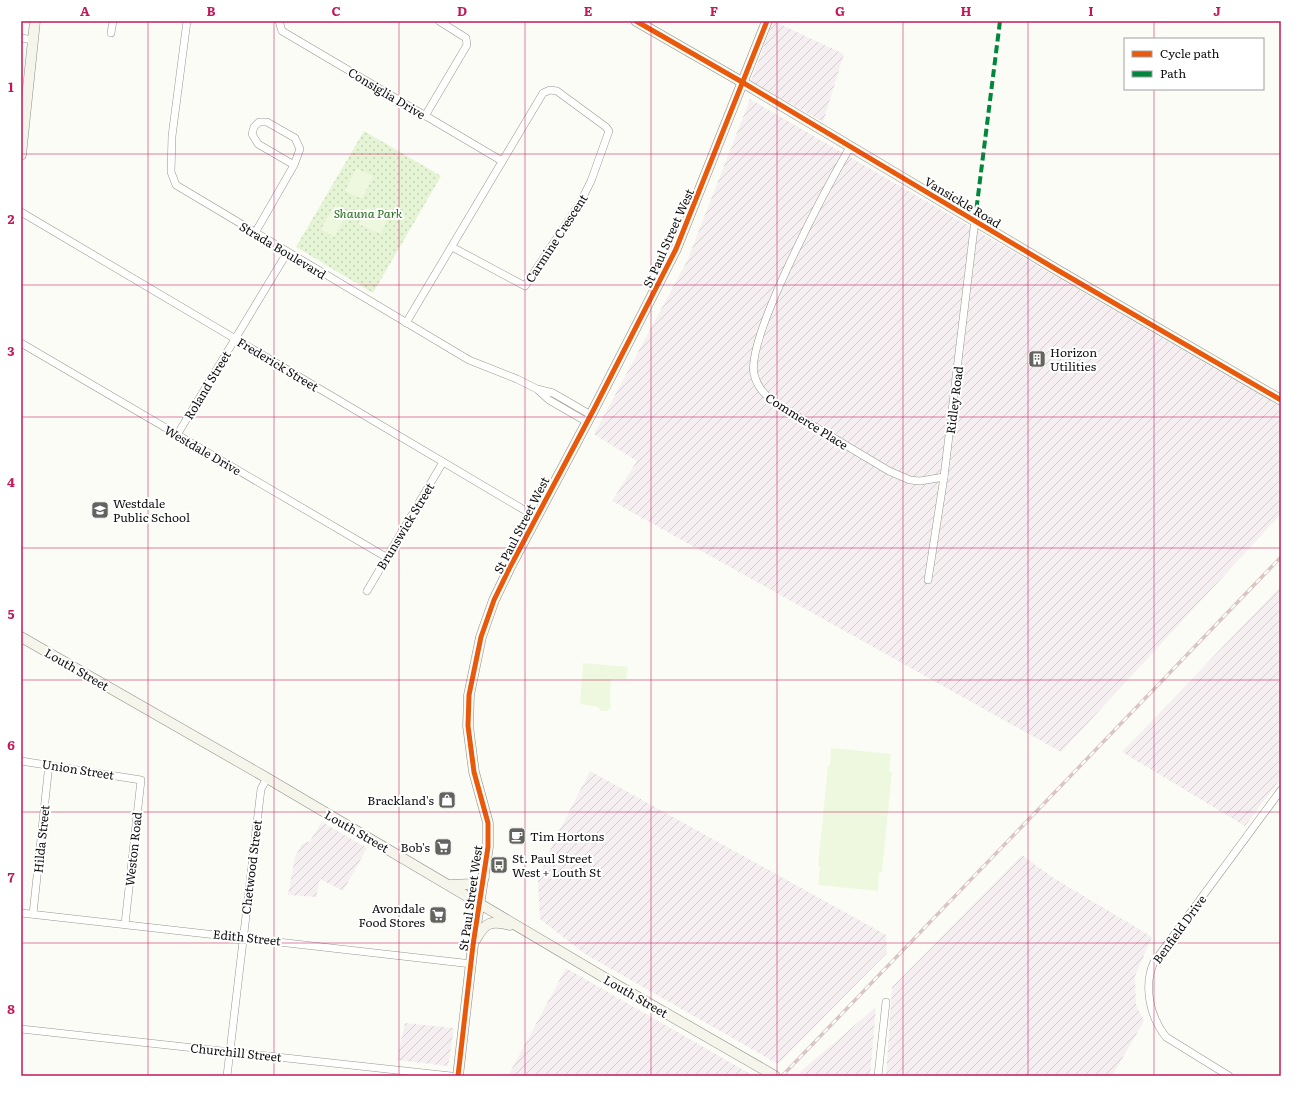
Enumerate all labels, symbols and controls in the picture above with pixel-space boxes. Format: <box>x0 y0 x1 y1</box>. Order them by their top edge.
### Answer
text: A <box>80 1 90 20</box>
text: B <box>207 1 216 20</box>
text: C <box>331 1 341 20</box>
text: D <box>457 1 467 20</box>
text: E <box>584 1 593 20</box>
text: F <box>710 1 718 20</box>
text: G <box>835 1 845 20</box>
text: H <box>961 1 972 20</box>
text: I <box>1088 1 1094 20</box>
text: J <box>1213 1 1221 20</box>
legend <box>1124 38 1264 90</box>
text: Cycle path <box>1160 44 1220 62</box>
street label: Consiglia Drive <box>345 63 429 123</box>
text: Path <box>1160 64 1186 82</box>
text: 1 <box>8 77 14 96</box>
street label: Vansickle Road <box>921 172 1005 232</box>
street label: St Paul Street West <box>638 185 698 290</box>
street label: Carmine Crescent <box>521 190 591 286</box>
park label: Shauna Park <box>334 204 403 222</box>
text: 2 <box>8 209 15 228</box>
street label: Strada Boulevard <box>236 217 330 283</box>
street label: Frederick Street <box>234 333 322 395</box>
text: 3 <box>7 341 15 360</box>
place label: Horizon Utilities <box>1050 343 1097 375</box>
street label: Roland Street <box>179 347 235 423</box>
building icon: Horizon Utilities <box>1027 349 1047 369</box>
street label: Ridley Road <box>941 364 967 435</box>
street label: Commerce Place <box>762 388 852 454</box>
street label: Westdale Drive <box>161 421 245 479</box>
text: 4 <box>7 472 15 491</box>
street label: St Paul Street West <box>489 473 553 577</box>
street label: Brunswick Street <box>372 479 438 573</box>
place label: Westdale Public School <box>113 494 190 526</box>
school or university icon: Westdale Public School <box>90 500 110 520</box>
text: 5 <box>7 604 15 623</box>
street label: Louth Street <box>42 643 113 695</box>
text: 6 <box>7 735 15 754</box>
street label: Union Street <box>41 754 116 784</box>
shop icon: Brackland's <box>437 790 457 810</box>
place label: Brackland's <box>367 791 435 809</box>
street label: Hilda Street <box>28 804 54 874</box>
street label: Louth Street <box>322 805 393 857</box>
street label: Weston Road <box>120 810 146 887</box>
street label: Chetwood Street <box>236 819 266 915</box>
cafe icon: Tim Hortons <box>507 826 527 846</box>
place label: Tim Hortons <box>530 827 605 845</box>
supermarket icon: Bob's <box>433 837 453 857</box>
place label: Bob's <box>401 838 431 856</box>
street label: St Paul Street West <box>454 844 486 952</box>
place label: St. Paul Street West + Louth St <box>512 849 601 881</box>
bus stop icon: St. Paul Street West + Louth St <box>489 855 509 875</box>
text: 7 <box>7 867 15 886</box>
street label: Benfield Drive <box>1148 891 1210 967</box>
place label: Avondale Food Stores <box>359 899 426 931</box>
supermarket icon: Avondale Food Stores <box>428 905 448 925</box>
street label: Edith Street <box>212 924 282 950</box>
street label: Louth Street <box>601 970 672 1022</box>
text: 8 <box>7 999 15 1018</box>
street label: Churchill Street <box>189 1038 283 1066</box>

